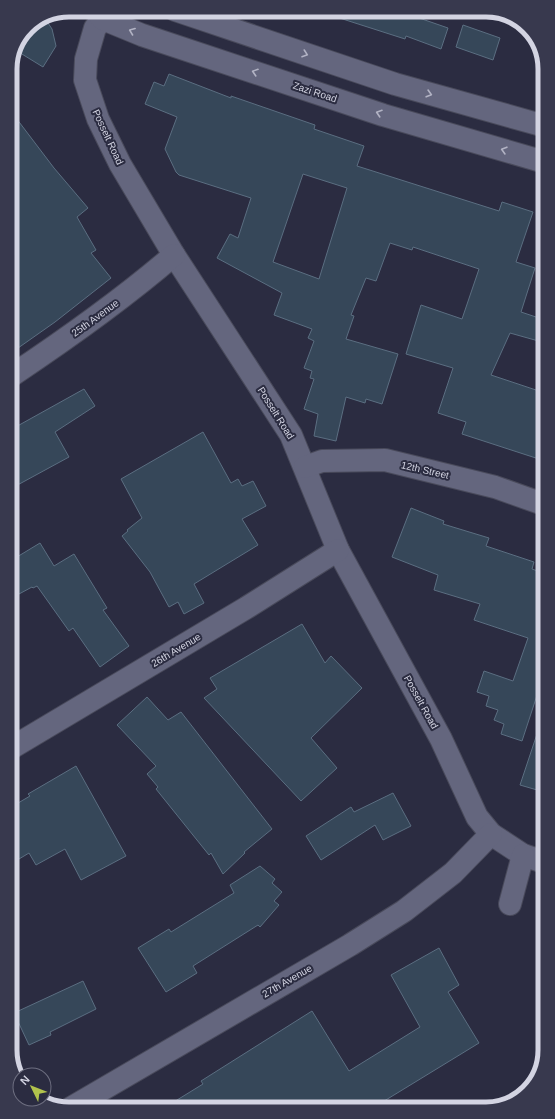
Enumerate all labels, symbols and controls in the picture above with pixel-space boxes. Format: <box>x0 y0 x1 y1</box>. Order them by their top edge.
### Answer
one-way arrow <box>129 27 136 35</box>
one-way arrow <box>301 49 308 57</box>
one-way arrow <box>252 69 259 77</box>
street label: Zazi Road <box>292 80 338 104</box>
one-way arrow <box>425 89 432 97</box>
street label: Posselt Road <box>90 108 126 166</box>
one-way arrow <box>375 109 382 118</box>
one-way arrow <box>500 146 507 155</box>
street label: 25th Avenue <box>69 297 121 339</box>
street label: Posselt Road <box>256 385 296 441</box>
street label: 12th Street <box>400 459 450 481</box>
street label: 26th Avenue <box>149 631 203 669</box>
street label: Posselt Road <box>402 673 440 731</box>
street label: 27th Avenue <box>260 962 314 1000</box>
north arrow <box>12 1067 52 1107</box>
text: N <box>18 1073 32 1087</box>

